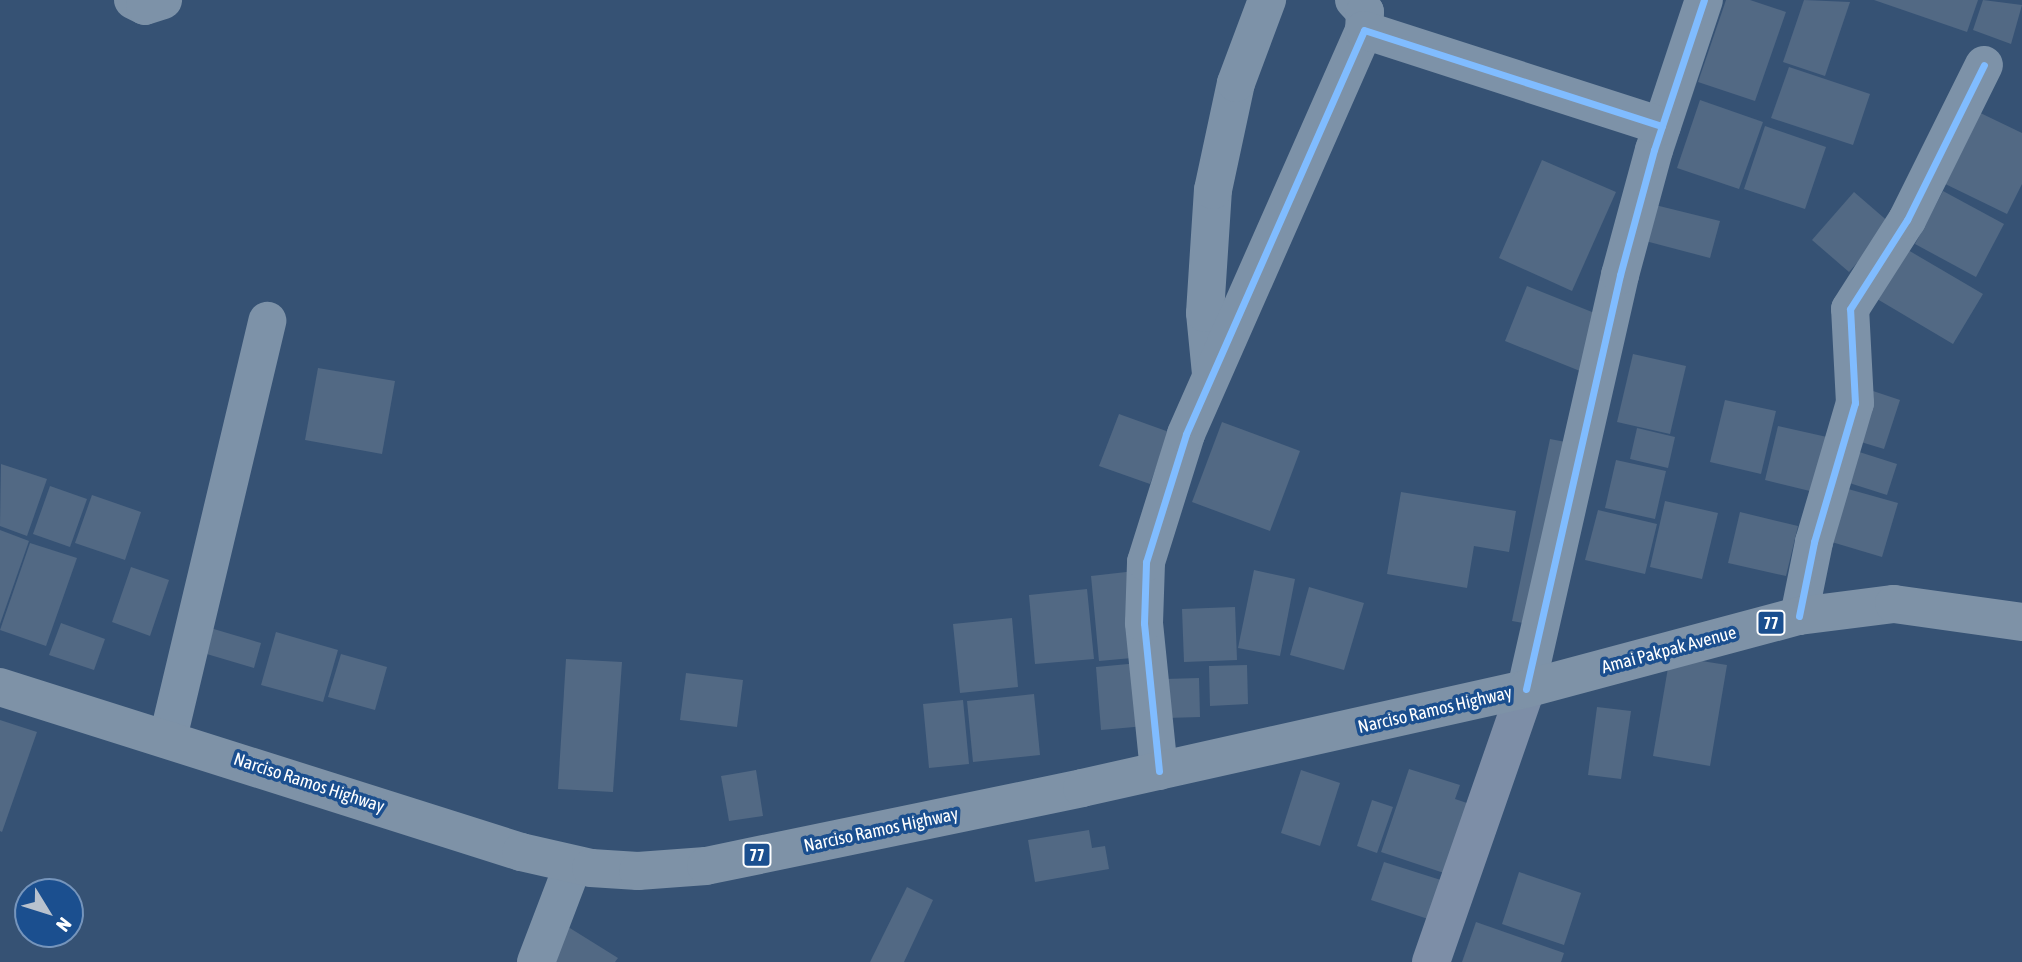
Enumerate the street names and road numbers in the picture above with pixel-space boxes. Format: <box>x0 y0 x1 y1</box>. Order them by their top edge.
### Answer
road number: 77 <box>1755 610 1787 636</box>
street label: Amai Pakpak Avenue <box>1599 622 1739 678</box>
street label: Narciso Ramos Highway <box>1356 682 1514 738</box>
street label: Narciso Ramos Highway <box>231 748 387 818</box>
street label: Narciso Ramos Highway <box>802 803 960 857</box>
road number: 77 <box>741 842 773 868</box>

